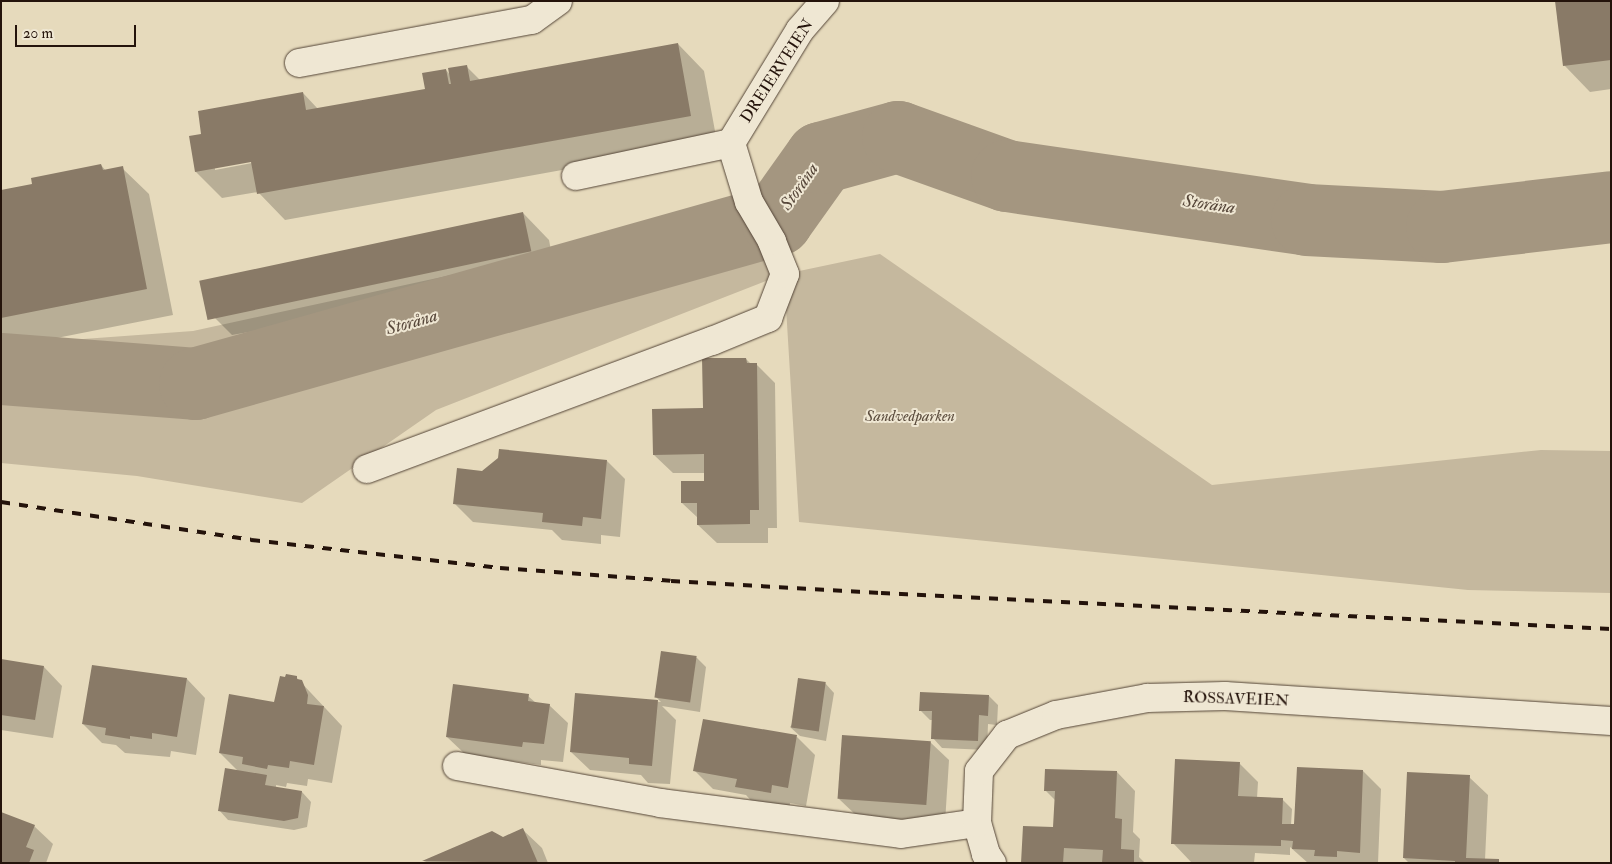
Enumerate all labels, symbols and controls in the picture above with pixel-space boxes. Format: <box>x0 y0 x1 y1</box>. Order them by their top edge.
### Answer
scale bar <box>18 15 139 47</box>
street label: DREIERVEIEN <box>736 16 818 126</box>
text: 20 m <box>23 24 53 43</box>
water label: Storåna <box>776 159 824 215</box>
water label: Storåna <box>1182 191 1236 219</box>
water label: Storåna <box>384 305 440 341</box>
park label: Sandvedparken <box>865 406 955 426</box>
street label: ROSSAVEIEN <box>1183 688 1289 710</box>

